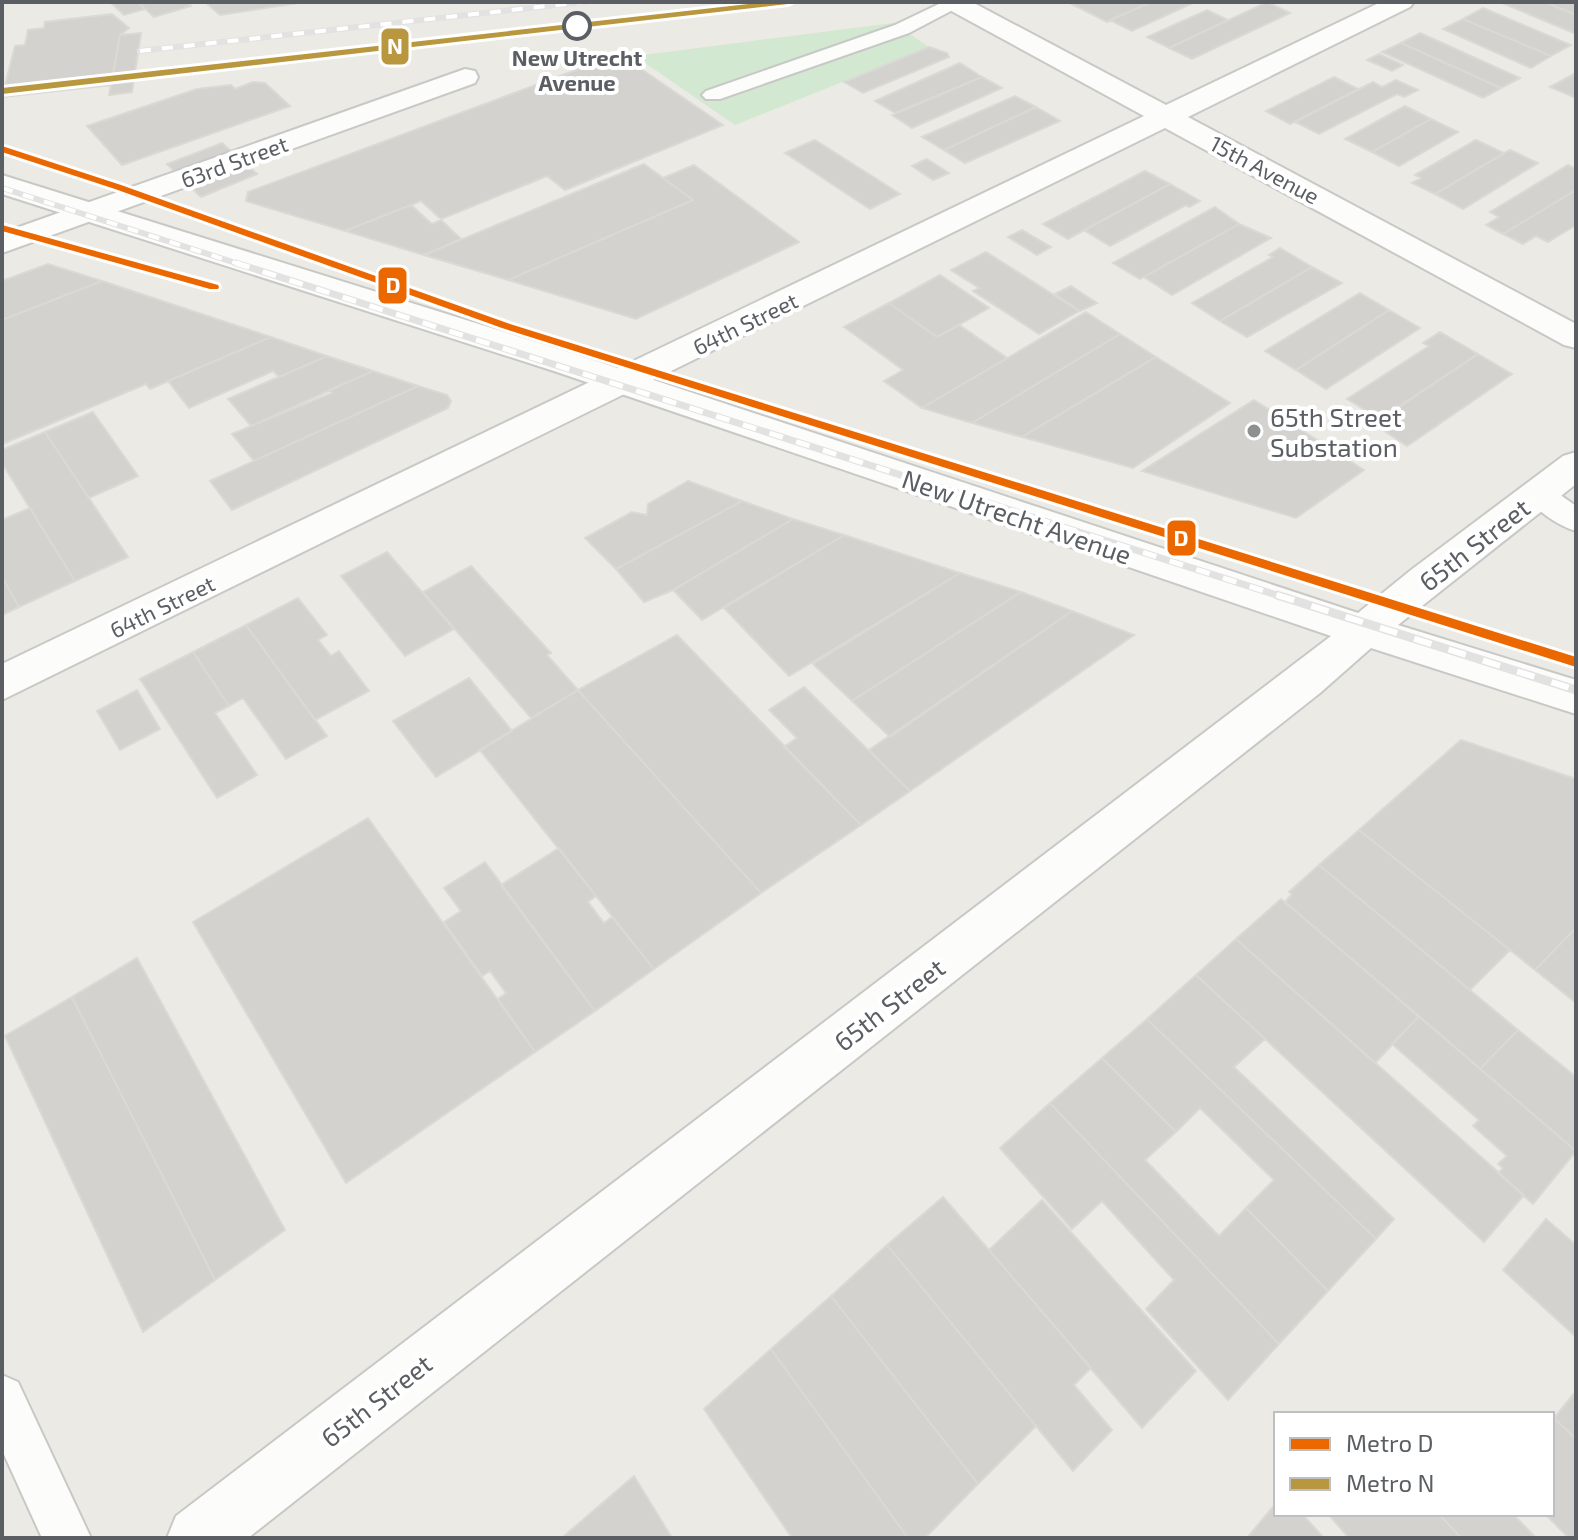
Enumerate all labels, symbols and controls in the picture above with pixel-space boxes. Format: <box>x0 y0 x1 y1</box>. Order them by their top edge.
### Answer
marker: New Utrecht Avenue <box>563 12 591 40</box>
line badge: N <box>380 27 410 66</box>
text: N <box>387 32 403 58</box>
place label: New Utrecht Avenue <box>512 44 642 95</box>
street label: 15th Avenue <box>1206 129 1324 209</box>
street label: 63rd Street <box>177 130 291 192</box>
line badge: D <box>377 266 408 305</box>
text: D <box>385 271 401 297</box>
street label: 64th Street <box>688 286 802 360</box>
place label: 65th Street Substation <box>1270 401 1402 462</box>
marker: 65th Street Substation <box>1245 422 1263 440</box>
street label: New Utrecht Avenue <box>898 462 1136 570</box>
street label: 65th Street <box>1412 491 1536 597</box>
line badge: D <box>1166 519 1197 557</box>
text: D <box>1173 524 1189 550</box>
street label: 64th Street <box>105 569 219 643</box>
street label: 65th Street <box>827 951 951 1057</box>
street label: 65th Street <box>314 1347 438 1453</box>
legend <box>1274 1412 1554 1516</box>
text: Metro D <box>1346 1428 1433 1457</box>
text: Metro N <box>1346 1468 1434 1497</box>

